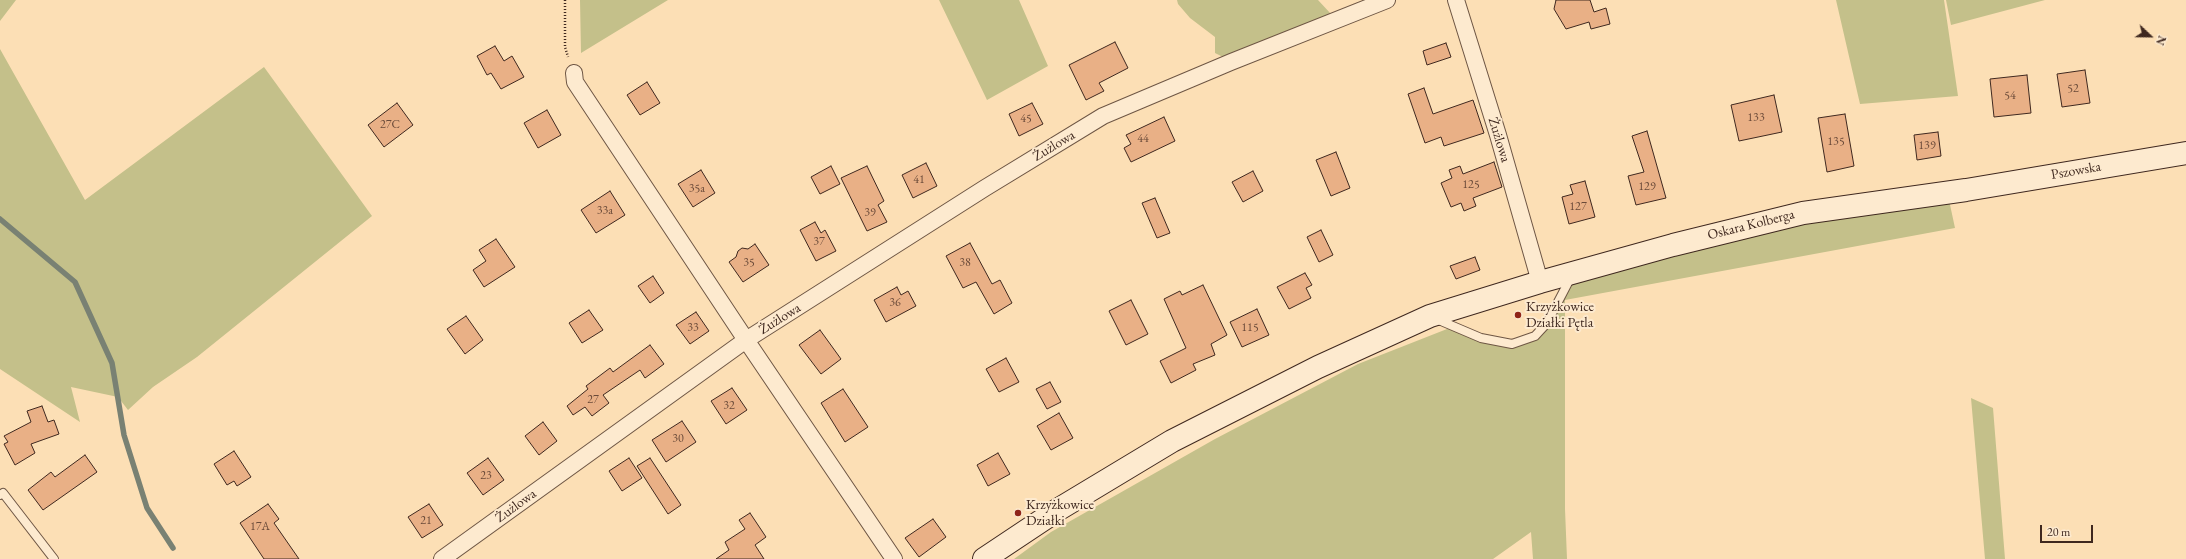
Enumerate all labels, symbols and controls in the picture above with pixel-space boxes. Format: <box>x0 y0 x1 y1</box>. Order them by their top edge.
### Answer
north arrow <box>2130 16 2170 56</box>
text: N <box>2153 34 2169 47</box>
house number: 52 <box>2067 82 2079 96</box>
house number: 54 <box>2004 89 2016 103</box>
house number: 133 <box>1747 111 1765 125</box>
house number: 45 <box>1020 112 1032 126</box>
street label: Żużlowa <box>1484 115 1514 165</box>
house number: 27C <box>380 118 400 132</box>
street label: Żużlowa <box>1030 127 1078 165</box>
house number: 44 <box>1137 132 1149 146</box>
house number: 135 <box>1827 135 1845 149</box>
house number: 139 <box>1918 139 1936 153</box>
street label: Pszowska <box>2050 158 2102 184</box>
house number: 41 <box>913 173 925 187</box>
house number: 125 <box>1462 178 1480 192</box>
house number: 129 <box>1638 180 1656 194</box>
house number: 35a <box>689 182 705 196</box>
house number: 127 <box>1569 200 1587 214</box>
house number: 33a <box>597 204 613 218</box>
house number: 39 <box>864 206 876 220</box>
street label: Oskara Kolberga <box>1706 206 1796 244</box>
house number: 37 <box>813 235 825 249</box>
house number: 35 <box>743 256 755 270</box>
house number: 38 <box>959 256 971 270</box>
house number: 36 <box>889 296 901 310</box>
place label: Krzyżkowice Działki Pętla <box>1526 299 1594 332</box>
street label: Żużlowa <box>756 300 804 338</box>
marker: Krzyżkowice Działki Pętla <box>1513 310 1523 320</box>
house number: 33 <box>687 321 699 335</box>
house number: 115 <box>1241 321 1259 335</box>
house number: 27 <box>587 393 599 407</box>
house number: 32 <box>723 399 735 413</box>
house number: 30 <box>672 432 684 446</box>
house number: 23 <box>480 469 492 483</box>
street label: Żużlowa <box>492 486 540 526</box>
place label: Krzyżkowice Działki <box>1026 497 1094 530</box>
marker: Krzyżkowice Działki <box>1013 508 1023 518</box>
house number: 21 <box>420 514 432 528</box>
scale bar <box>2042 517 2095 543</box>
house number: 17A <box>250 520 270 534</box>
text: 20 m <box>2047 524 2070 540</box>

